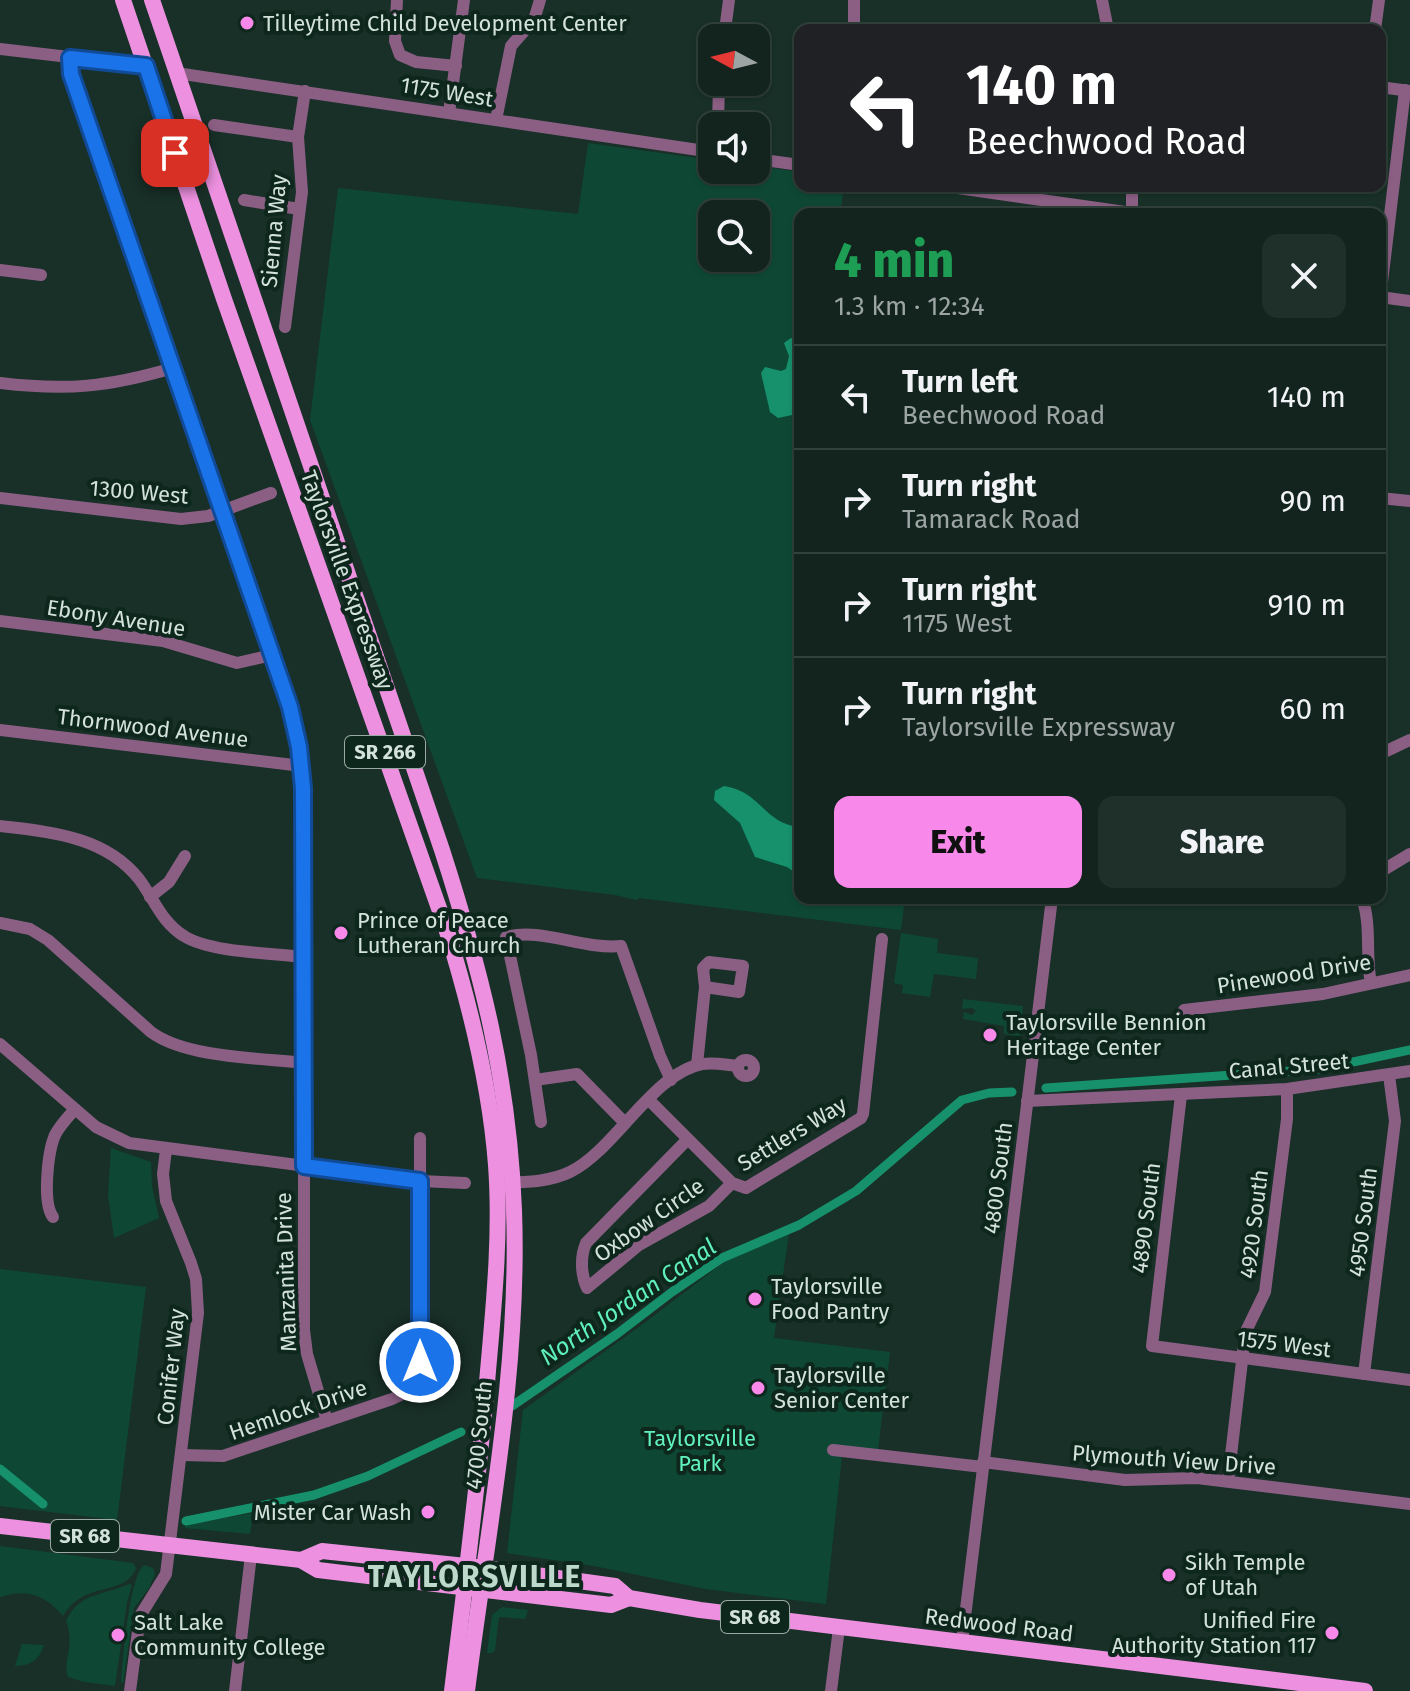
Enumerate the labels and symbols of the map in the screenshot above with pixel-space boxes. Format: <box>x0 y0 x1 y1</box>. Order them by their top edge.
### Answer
place label: Tilleytime Child Development Center <box>263 10 627 37</box>
marker: Tilleytime Child Development Center <box>238 14 256 32</box>
north arrow <box>698 24 770 96</box>
street label: 1175 West <box>399 71 495 113</box>
pin <box>141 119 209 187</box>
street label: Sienna Way <box>256 173 292 289</box>
street label: Taylorsville Expressway <box>295 467 399 693</box>
street label: 1300 West <box>88 474 190 510</box>
street label: Ebony Avenue <box>45 594 187 642</box>
street label: Thornwood Avenue <box>56 703 250 753</box>
road number: SR 266 <box>345 736 425 768</box>
place label: Prince of Peace Lutheran Church <box>357 907 521 959</box>
marker: Prince of Peace Lutheran Church <box>332 924 350 942</box>
street label: Pinewood Drive <box>1215 948 1373 1000</box>
place label: Taylorsville Bennion Heritage Center <box>1006 1009 1207 1061</box>
marker: Taylorsville Bennion Heritage Center <box>981 1026 999 1044</box>
street label: Canal Street <box>1228 1047 1350 1085</box>
street label: Settlers Way <box>733 1091 851 1177</box>
street label: 4800 South <box>978 1120 1018 1236</box>
street label: 4890 South <box>1126 1161 1166 1275</box>
street label: 4950 South <box>1343 1166 1383 1278</box>
street label: 4920 South <box>1234 1168 1274 1280</box>
street label: Oxbow Circle <box>589 1172 709 1268</box>
street label: Manzanita Drive <box>270 1192 302 1352</box>
water label: North Jordan Canal <box>535 1233 721 1371</box>
place label: Taylorsville Food Pantry <box>771 1273 890 1325</box>
marker: Taylorsville Food Pantry <box>746 1290 764 1308</box>
street label: Conifer Way <box>151 1307 191 1427</box>
position arrow <box>378 1320 462 1404</box>
street label: 1575 West <box>1235 1325 1333 1363</box>
place label: Taylorsville Senior Center <box>774 1362 910 1414</box>
street label: Hemlock Drive <box>225 1374 371 1446</box>
street label: 4700 South <box>460 1379 498 1491</box>
marker: Taylorsville Senior Center <box>749 1379 767 1397</box>
park label: Taylorsville Park <box>644 1425 756 1477</box>
street label: Plymouth View Drive <box>1071 1439 1277 1481</box>
place label: Mister Car Wash <box>254 1499 412 1526</box>
marker: Mister Car Wash <box>419 1503 437 1521</box>
road number: SR 68 <box>51 1520 119 1552</box>
place label: Sikh Temple of Utah <box>1185 1549 1306 1601</box>
district label: TAYLORSVILLE <box>368 1559 582 1595</box>
marker: Sikh Temple of Utah <box>1160 1566 1178 1584</box>
road number: SR 68 <box>721 1601 789 1633</box>
street label: Redwood Road <box>923 1603 1075 1647</box>
place label: Unified Fire Authority Station 117 <box>1112 1607 1316 1659</box>
place label: Salt Lake Community College <box>134 1609 325 1661</box>
marker: Unified Fire Authority Station 117 <box>1323 1624 1341 1642</box>
marker: Salt Lake Community College <box>109 1626 127 1644</box>

